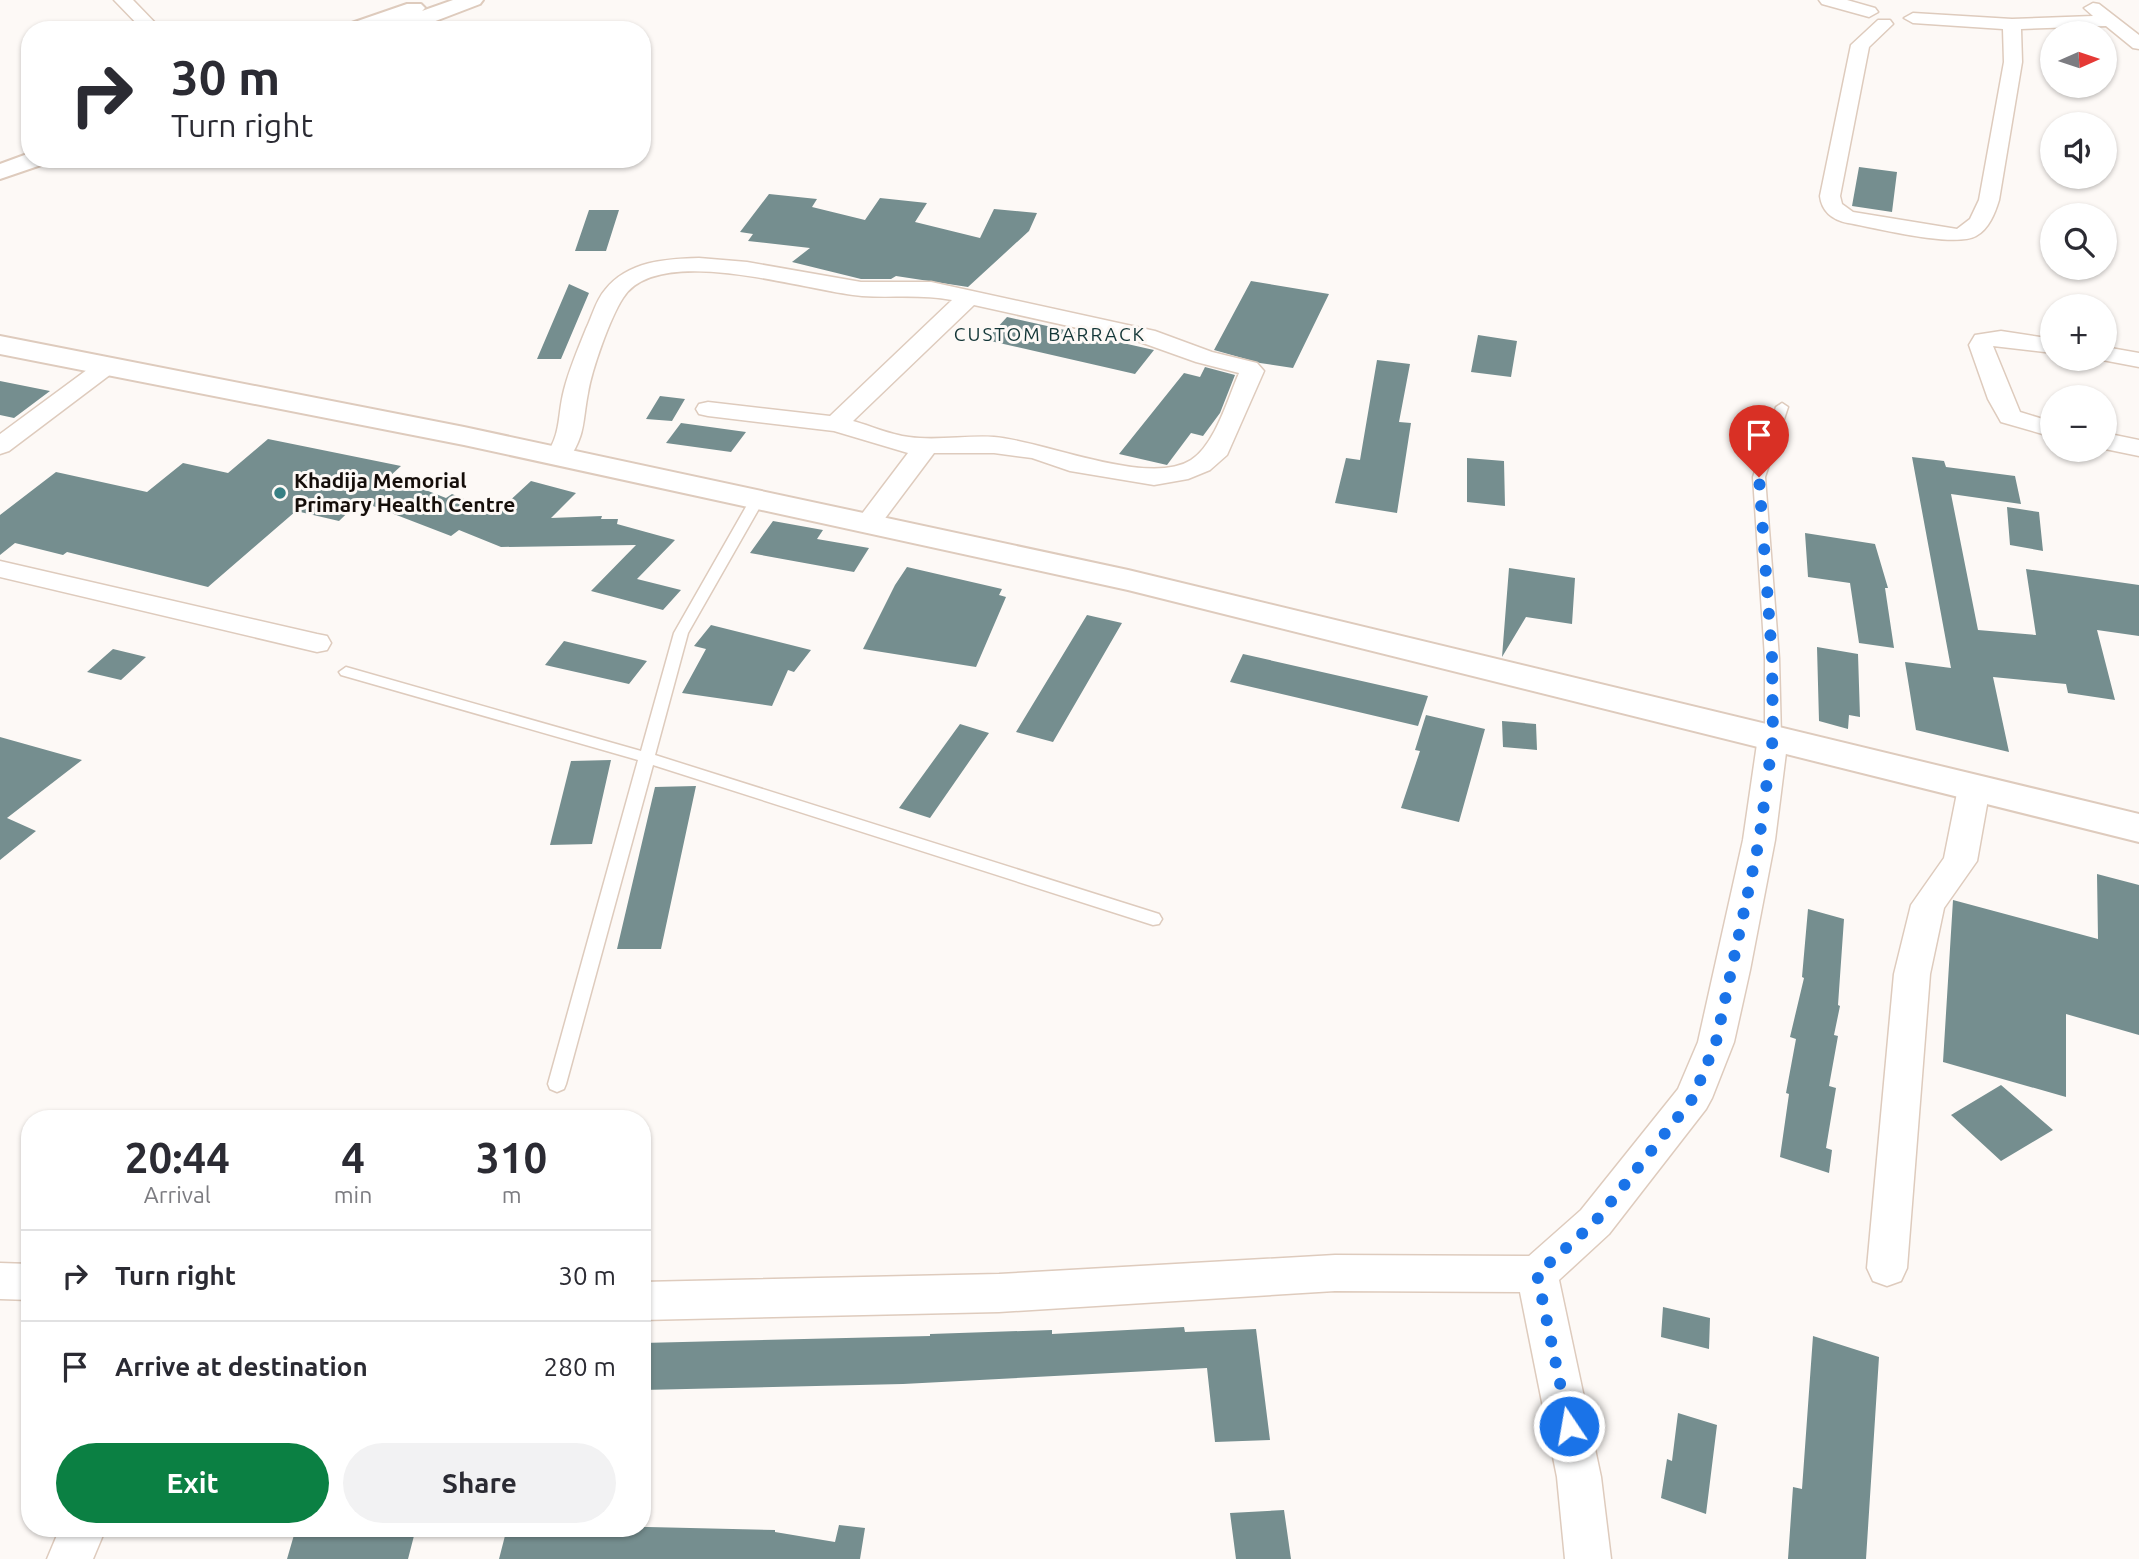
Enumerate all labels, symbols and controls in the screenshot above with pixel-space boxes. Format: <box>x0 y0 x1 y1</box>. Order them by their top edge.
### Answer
north arrow <box>2040 21 2118 98</box>
map controls <box>2040 21 2117 462</box>
icon: right <box>56 49 147 140</box>
text: 30 m <box>171 49 280 104</box>
text: Turn right <box>171 107 313 143</box>
button: sound <box>2040 112 2117 189</box>
button: search <box>2040 203 2117 280</box>
button: + <box>2040 294 2117 371</box>
district label: CUSTOM BARRACK <box>954 323 1146 345</box>
button: − <box>2040 385 2117 462</box>
pin <box>1729 405 1789 477</box>
icon: arrive <box>1740 416 1778 454</box>
place label: Khadija Memorial Primary Health Centre <box>294 468 515 516</box>
marker: Khadija Memorial Primary Health Centre <box>272 485 288 501</box>
text: 20:44 <box>125 1134 230 1181</box>
text: 4 <box>341 1134 365 1181</box>
text: 310 <box>476 1134 547 1181</box>
text: Arrival <box>144 1182 211 1207</box>
text: min <box>334 1182 372 1207</box>
text: m <box>502 1182 522 1207</box>
icon: right <box>56 1257 94 1295</box>
text: Turn right <box>115 1261 236 1290</box>
text: 30 m <box>558 1261 616 1290</box>
icon: arrive <box>56 1348 94 1386</box>
text: Arrive at destination <box>115 1352 368 1381</box>
text: 280 m <box>544 1352 616 1381</box>
position arrow <box>1532 1389 1606 1463</box>
button: Exit <box>56 1443 329 1523</box>
button: Share <box>343 1443 616 1523</box>

